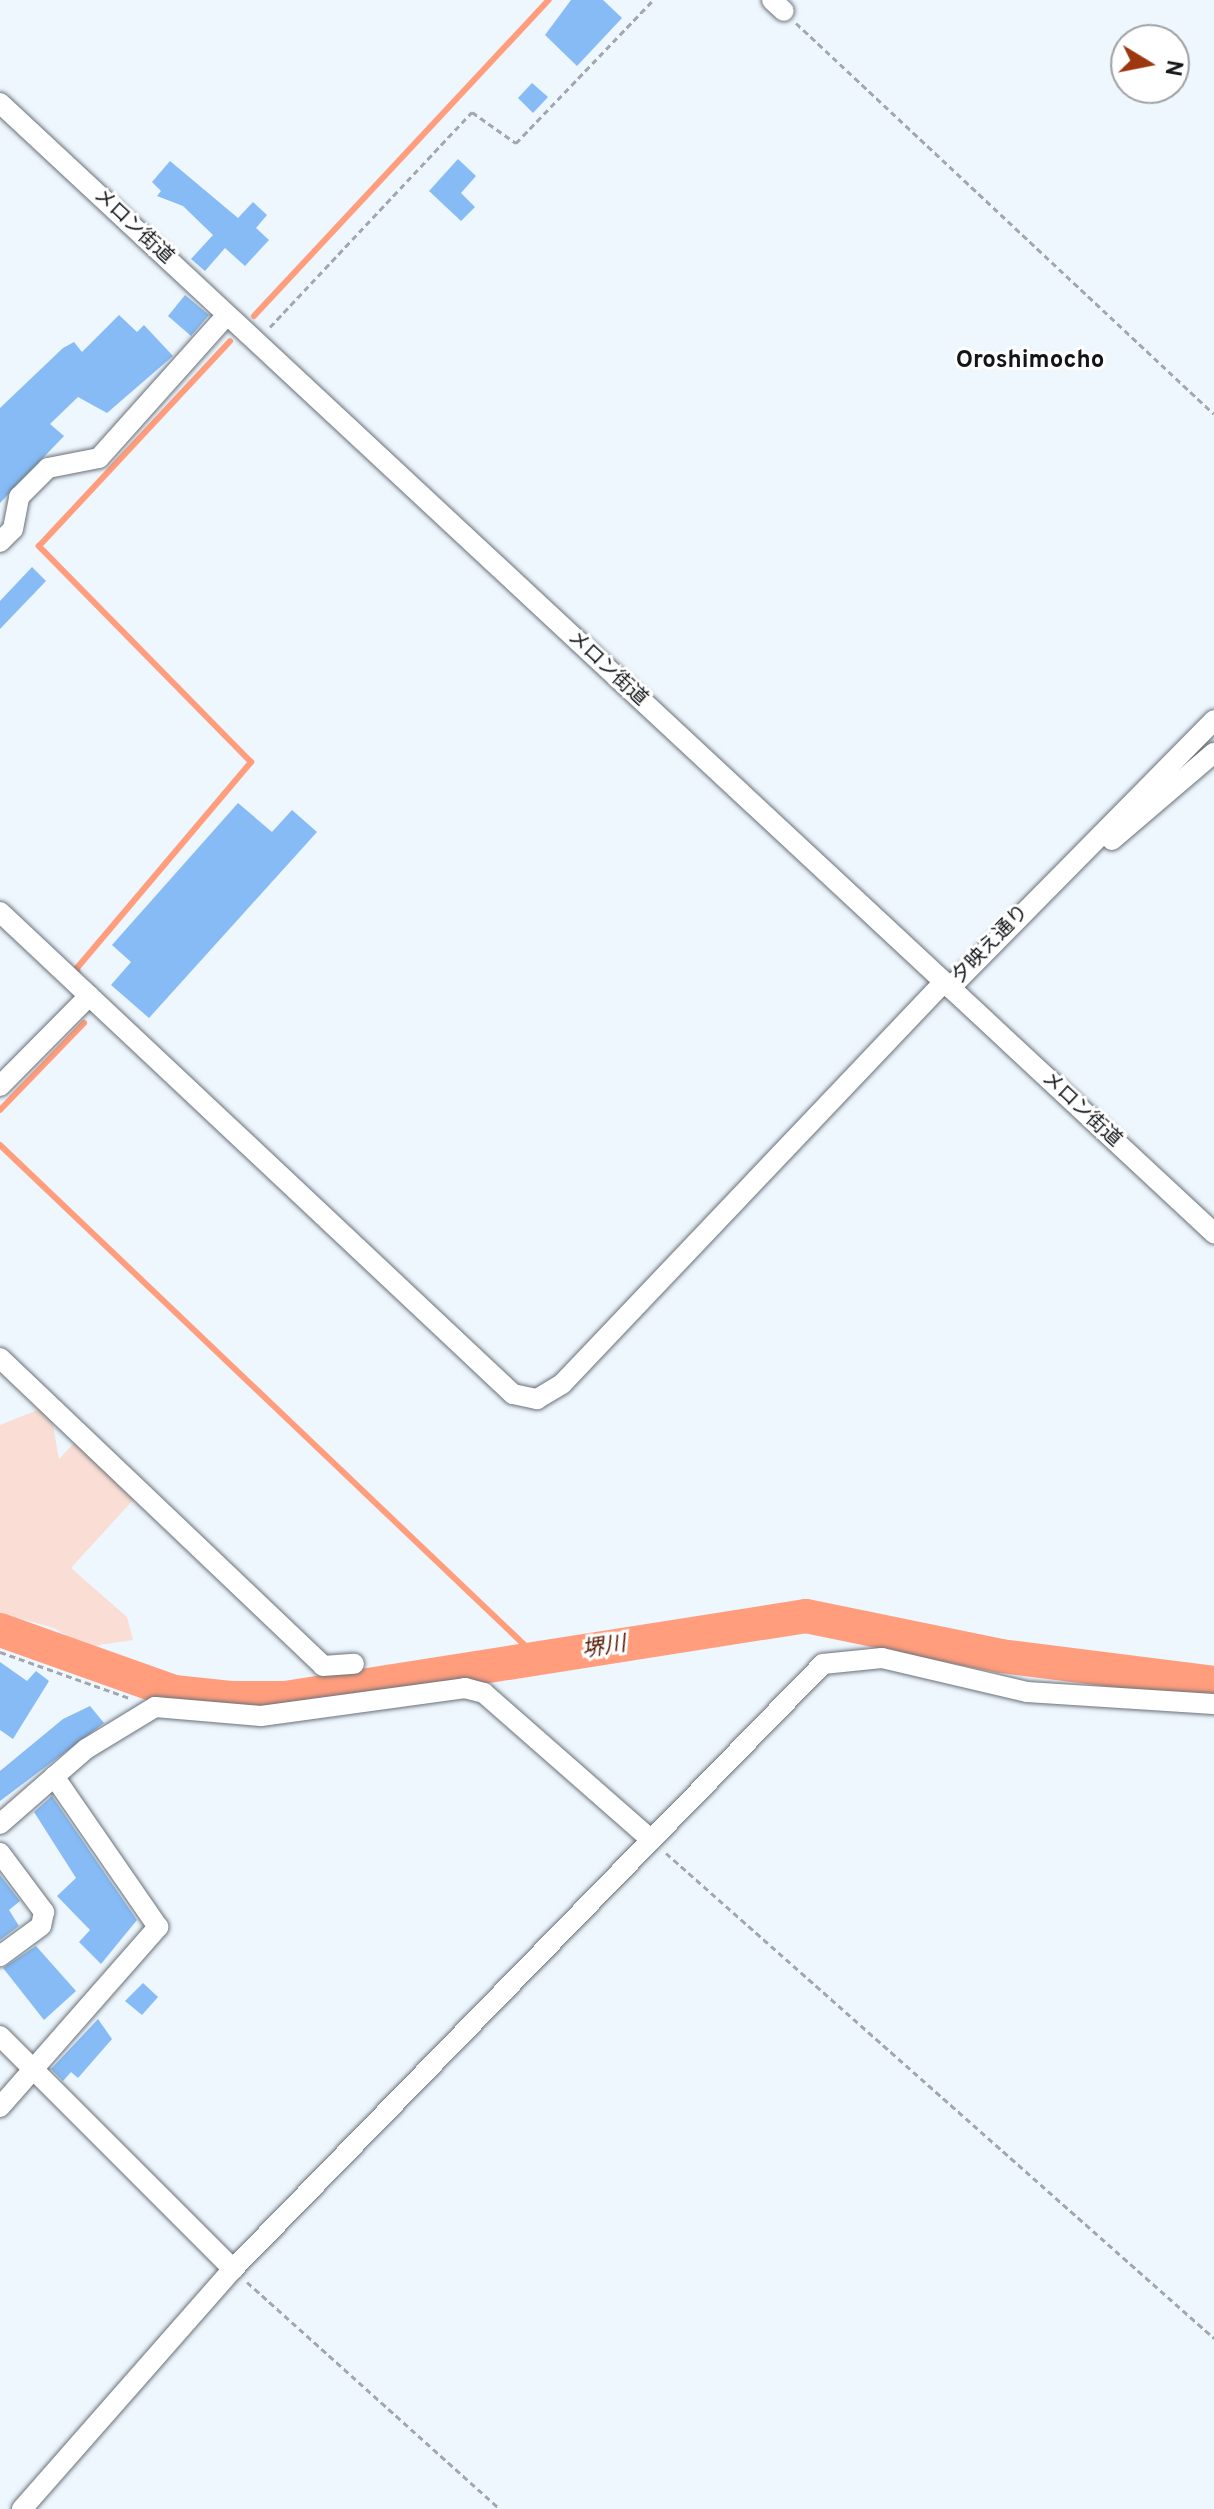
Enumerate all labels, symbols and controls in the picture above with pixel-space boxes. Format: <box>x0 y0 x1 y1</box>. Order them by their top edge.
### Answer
north arrow <box>1110 24 1190 104</box>
text: N <box>1157 58 1187 78</box>
street label: メロン街道 <box>88 184 178 270</box>
district label: Oroshimocho <box>956 348 1104 376</box>
street label: メロン街道 <box>562 626 652 712</box>
street label: 夕映え通り <box>948 901 1034 989</box>
street label: メロン街道 <box>1036 1067 1126 1153</box>
water label: 堺川 <box>580 1632 628 1664</box>

